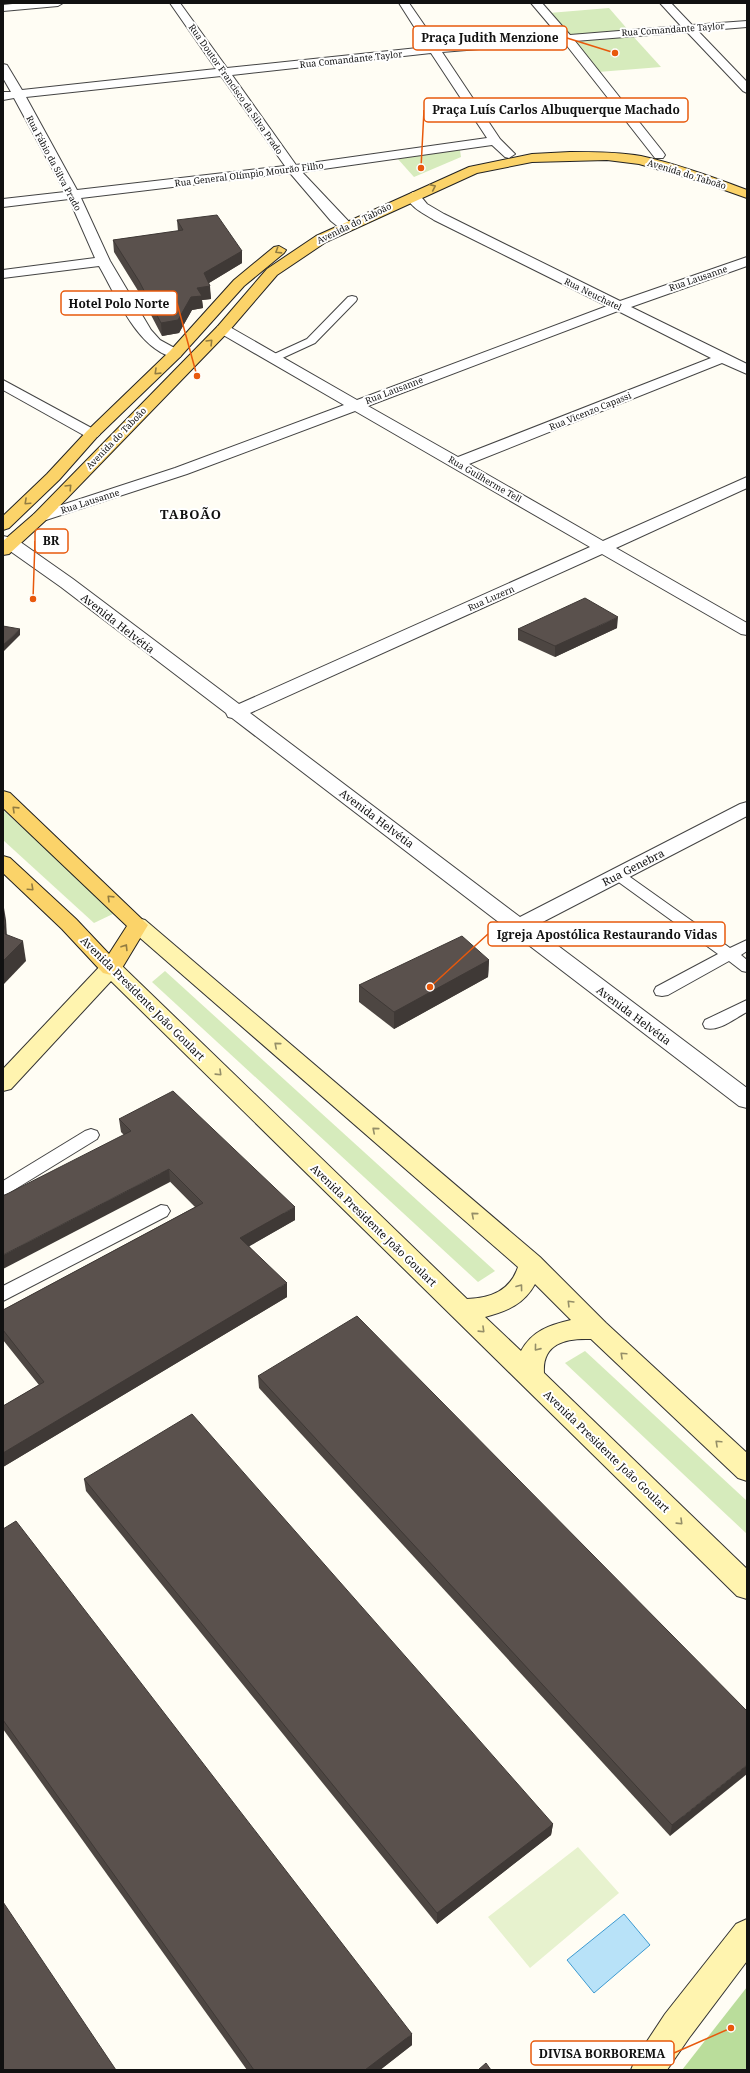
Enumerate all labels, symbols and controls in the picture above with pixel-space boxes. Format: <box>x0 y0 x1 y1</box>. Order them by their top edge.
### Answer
street label: Rua Comandante Taylor <box>621 19 726 39</box>
street label: Rua Doutor Francisco da Silva Prado <box>186 21 286 157</box>
callout: Praça Judith Menzione <box>413 26 567 50</box>
text: Praça Judith Menzione <box>421 29 559 46</box>
street label: Rua Comandante Taylor <box>299 47 404 71</box>
callout: Praça Luís Carlos Albuquerque Machado <box>424 98 688 122</box>
text: Praça Luís Carlos Albuquerque Machado <box>432 101 680 118</box>
street label: Rua Fábio da Silva Prado <box>23 113 85 213</box>
street label: Avenida do Taboão <box>646 156 728 192</box>
street label: Rua General Olímpio Mourão Filho <box>174 158 324 190</box>
one-way arrow <box>428 184 436 192</box>
street label: Avenida do Taboão <box>314 199 394 247</box>
one-way arrow <box>275 246 282 253</box>
street label: Rua Lausanne <box>667 262 729 294</box>
street label: Rua Neuchatel <box>562 274 624 314</box>
callout: Hotel Polo Norte <box>61 291 177 315</box>
text: Hotel Polo Norte <box>69 295 170 312</box>
one-way arrow <box>205 339 213 347</box>
one-way arrow <box>154 367 162 375</box>
street label: Rua Lausanne <box>363 373 425 407</box>
street label: Rua Vicenzo Capassi <box>547 389 633 433</box>
street label: Avenida do Taboão <box>83 404 149 472</box>
street label: Rua Guilherme Tell <box>446 453 524 505</box>
one-way arrow <box>64 484 71 492</box>
street label: Rua Lausanne <box>59 485 121 517</box>
one-way arrow <box>24 498 31 505</box>
district label: TABOÃO <box>160 505 222 523</box>
callout: BR <box>35 529 68 553</box>
text: BR <box>43 532 60 549</box>
street label: Rua Luzern <box>466 582 517 614</box>
street label: Avenida Helvétia <box>78 589 158 657</box>
street label: Avenida Helvétia <box>337 785 417 851</box>
one-way arrow <box>13 807 20 814</box>
street label: Rua Genebra <box>599 845 667 889</box>
one-way arrow <box>26 883 34 891</box>
one-way arrow <box>107 895 115 903</box>
callout: Igreja Apostólica Restaurando Vidas <box>488 922 725 946</box>
text: Igreja Apostólica Restaurando Vidas <box>497 926 717 943</box>
street label: Avenida Presidente João Goulart <box>78 933 208 1063</box>
one-way arrow <box>120 944 128 951</box>
street label: Avenida Helvétia <box>594 982 674 1048</box>
one-way arrow <box>274 1043 282 1050</box>
one-way arrow <box>214 1068 222 1076</box>
one-way arrow <box>373 1128 380 1135</box>
street label: Avenida Presidente João Goulart <box>308 1161 440 1289</box>
one-way arrow <box>471 1212 479 1220</box>
one-way arrow <box>515 1284 523 1291</box>
one-way arrow <box>567 1300 574 1308</box>
one-way arrow <box>477 1325 485 1333</box>
one-way arrow <box>534 1344 541 1351</box>
one-way arrow <box>620 1352 628 1359</box>
street label: Avenida Presidente João Goulart <box>541 1387 673 1515</box>
one-way arrow <box>716 1441 723 1448</box>
one-way arrow <box>675 1517 683 1525</box>
callout: DIVISA BORBOREMA <box>531 2041 674 2065</box>
text: DIVISA BORBOREMA <box>539 2045 666 2062</box>

